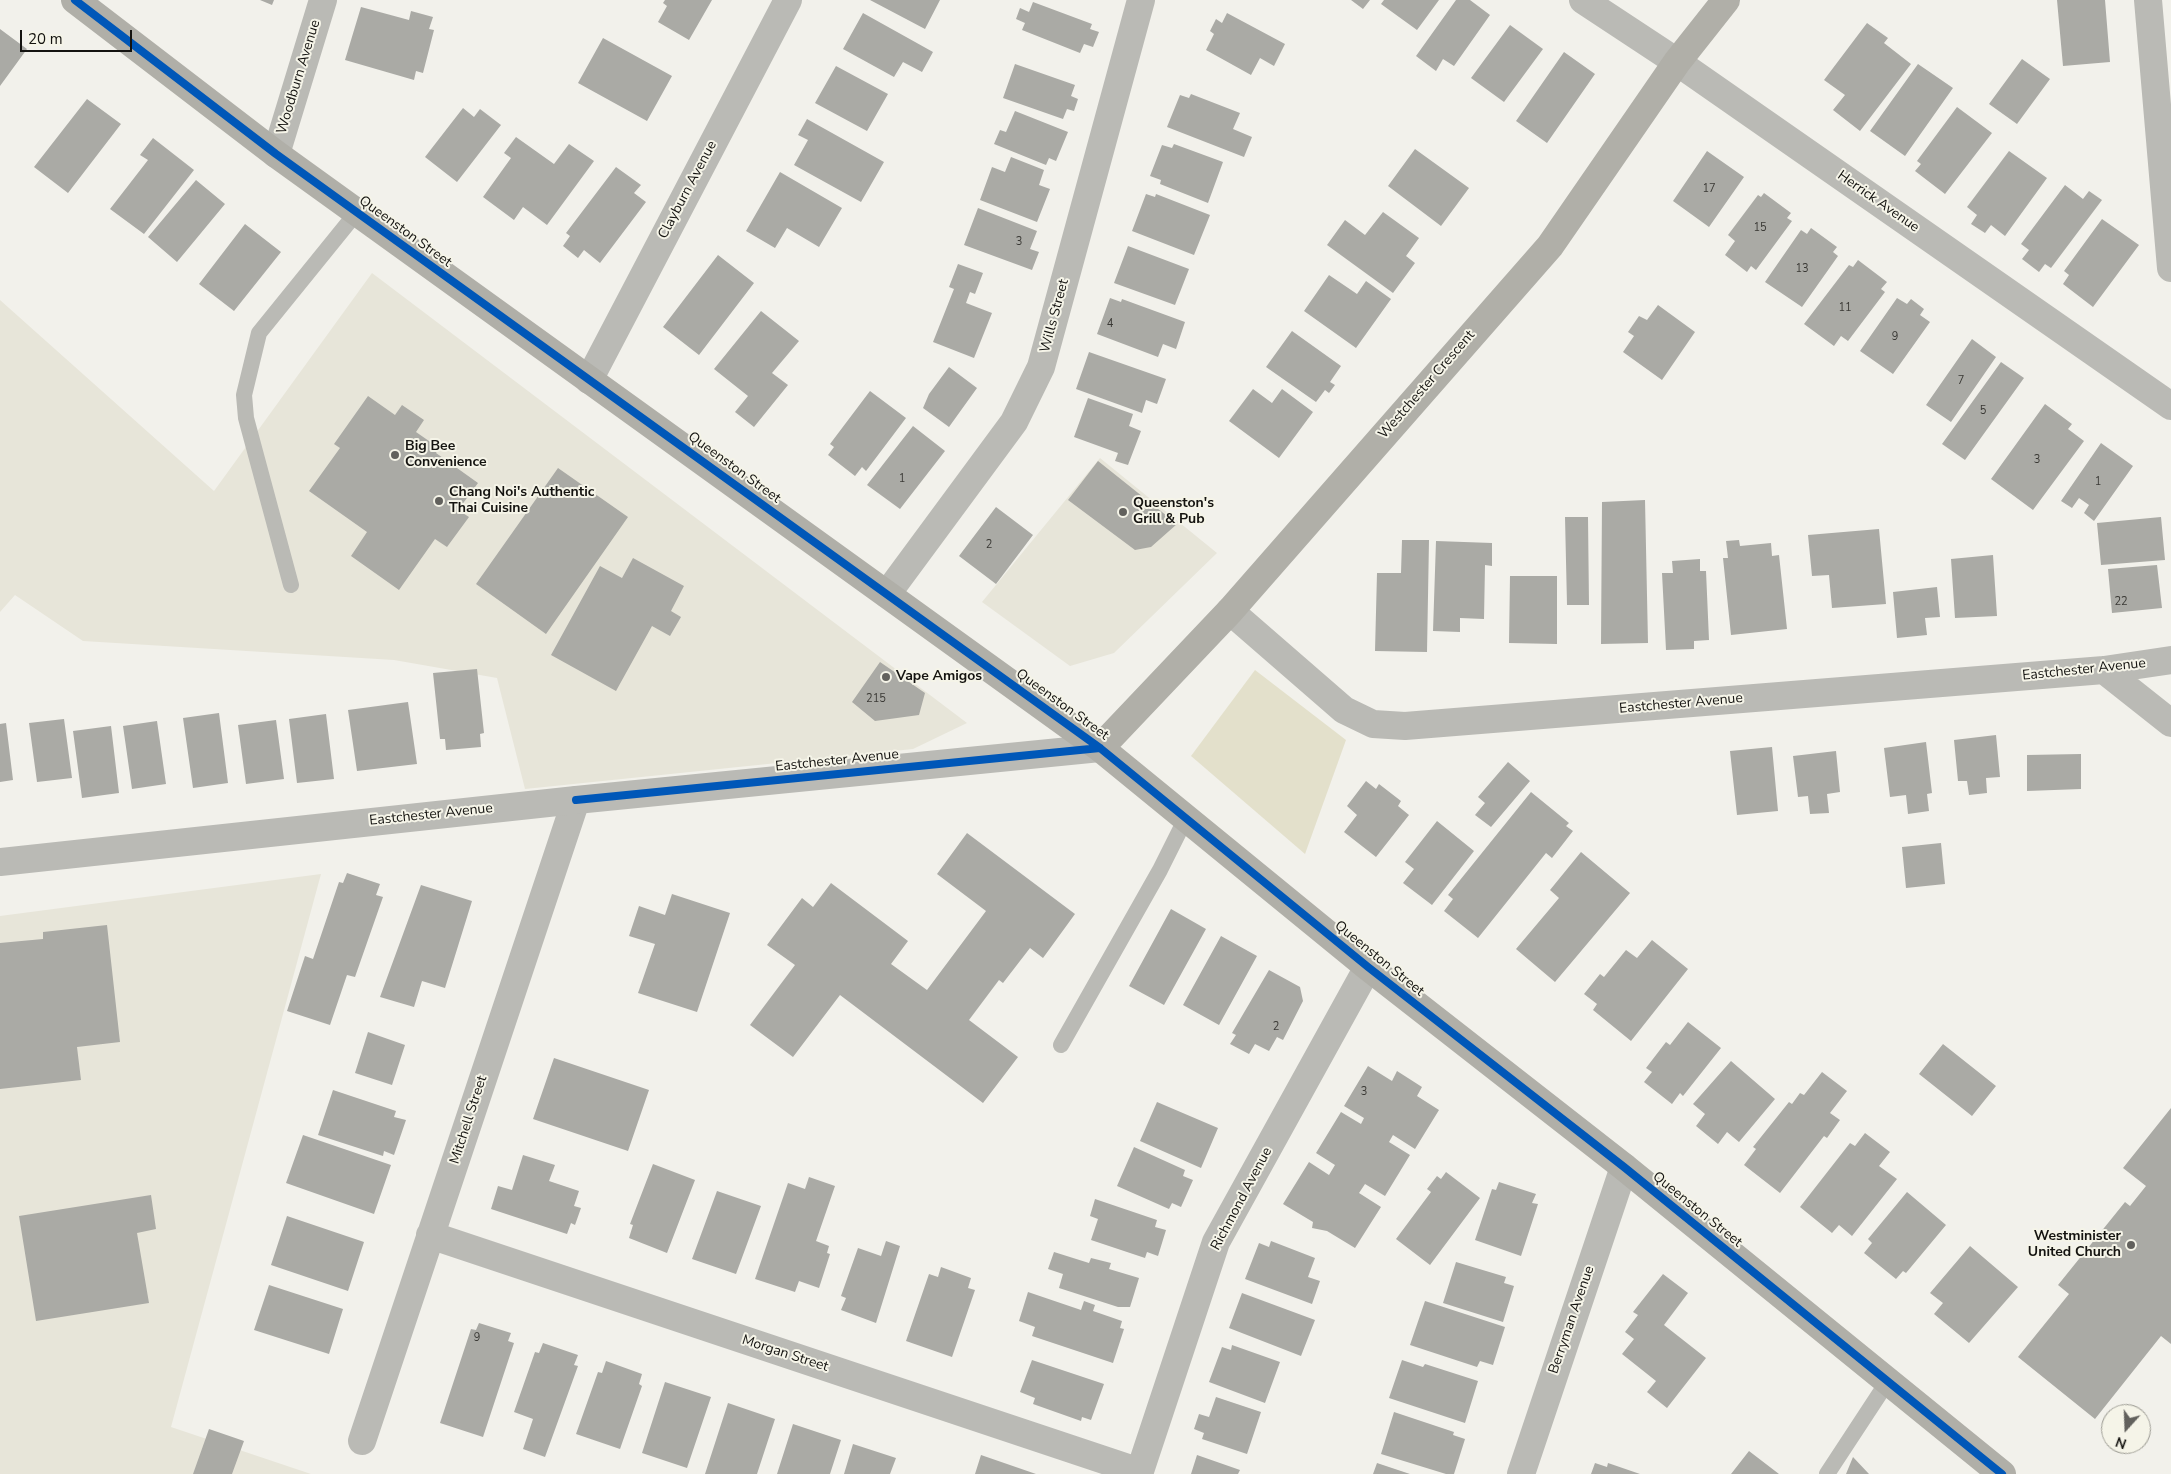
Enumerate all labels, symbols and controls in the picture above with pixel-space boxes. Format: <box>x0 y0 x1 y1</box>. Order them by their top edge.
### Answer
street label: Woodburn Avenue <box>274 18 324 136</box>
scale bar <box>22 20 135 52</box>
text: 20 m <box>28 29 63 49</box>
street label: Clayburn Avenue <box>655 138 721 242</box>
street label: Herrick Avenue <box>1834 168 1922 236</box>
house number: 17 <box>1702 182 1716 196</box>
street label: Queenston Street <box>355 193 455 271</box>
house number: 15 <box>1753 221 1767 235</box>
house number: 3 <box>1016 235 1022 249</box>
house number: 13 <box>1795 262 1809 276</box>
street label: Wills Street <box>1037 277 1073 355</box>
house number: 11 <box>1838 301 1852 315</box>
house number: 4 <box>1107 317 1113 331</box>
street label: Westchester Crescent <box>1375 327 1479 443</box>
house number: 9 <box>1892 330 1898 344</box>
house number: 7 <box>1958 374 1964 388</box>
house number: 5 <box>1980 404 1986 418</box>
street label: Queenston Street <box>684 429 784 507</box>
place label: Big Bee Convenience <box>405 439 487 472</box>
marker: Big Bee Convenience <box>389 449 401 461</box>
house number: 3 <box>2034 453 2040 467</box>
house number: 1 <box>899 472 905 486</box>
house number: 1 <box>2095 475 2101 489</box>
place label: Chang Noi's Authentic Thai Cuisine <box>449 485 594 518</box>
marker: Chang Noi's Authentic Thai Cuisine <box>433 495 445 507</box>
place label: Queenston's Grill & Pub <box>1133 496 1214 528</box>
marker: Queenston's Grill & Pub <box>1117 506 1129 518</box>
house number: 2 <box>986 538 992 552</box>
house number: 22 <box>2114 595 2128 609</box>
street label: Eastchester Avenue <box>2021 655 2147 685</box>
street label: Queenston Street <box>1012 666 1112 744</box>
place label: Vape Amigos <box>896 669 982 685</box>
marker: Vape Amigos <box>880 671 892 683</box>
street label: Eastchester Avenue <box>1618 690 1744 718</box>
house number: 215 <box>866 692 886 706</box>
street label: Eastchester Avenue <box>774 746 900 776</box>
street label: Eastchester Avenue <box>368 800 494 830</box>
street label: Queenston Street <box>1331 918 1427 1000</box>
house number: 2 <box>1273 1020 1279 1034</box>
street label: Mitchell Street <box>447 1074 491 1166</box>
house number: 3 <box>1361 1085 1367 1099</box>
street label: Richmond Avenue <box>1208 1145 1276 1253</box>
street label: Queenston Street <box>1649 1169 1745 1251</box>
place label: Westminister United Church <box>2028 1229 2121 1262</box>
marker: Westminister United Church <box>2125 1239 2137 1251</box>
street label: Berryman Avenue <box>1546 1264 1598 1376</box>
house number: 9 <box>474 1331 480 1345</box>
street label: Morgan Street <box>740 1332 830 1376</box>
north arrow <box>2101 1404 2151 1454</box>
text: N <box>2113 1432 2129 1453</box>

